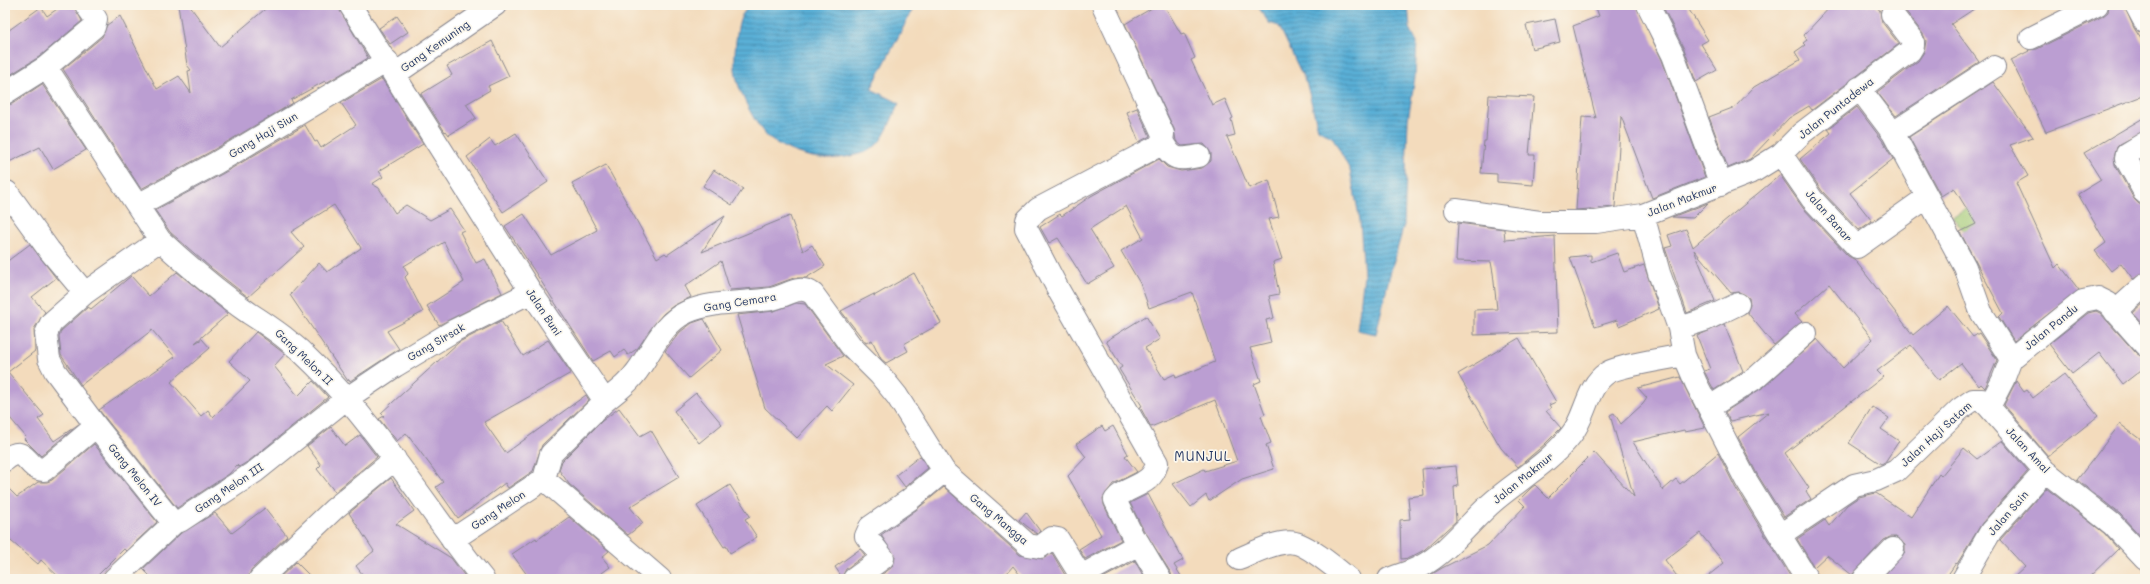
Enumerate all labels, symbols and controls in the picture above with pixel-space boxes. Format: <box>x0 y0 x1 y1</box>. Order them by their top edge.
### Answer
street label: Gang Kemuning <box>397 16 472 75</box>
street label: Jalan Puntadewa <box>1795 73 1877 142</box>
street label: Gang Haji Siun <box>225 108 300 161</box>
street label: Jalan Makmur <box>1645 179 1719 220</box>
street label: Jalan Banar <box>1803 186 1856 245</box>
street label: Jalan Buni <box>523 285 566 338</box>
street label: Gang Cemara <box>702 288 778 315</box>
street label: Jalan Pandu <box>2021 300 2081 353</box>
street label: Gang Sirsak <box>404 319 467 364</box>
street label: Gang Melon II <box>272 325 337 388</box>
street label: Jalan Haji Satam <box>1897 398 1974 470</box>
street label: Jalan Amal <box>2003 423 2054 476</box>
street label: Gang Melon IV <box>105 440 166 509</box>
district label: MUNJUL <box>1174 447 1232 464</box>
street label: Jalan Makmur <box>1489 449 1556 507</box>
street label: Gang Melon III <box>191 459 266 516</box>
street label: Gang Melon <box>468 486 528 533</box>
street label: Jalan Sain <box>1984 487 2031 538</box>
street label: Gang Mangga <box>967 490 1032 548</box>

